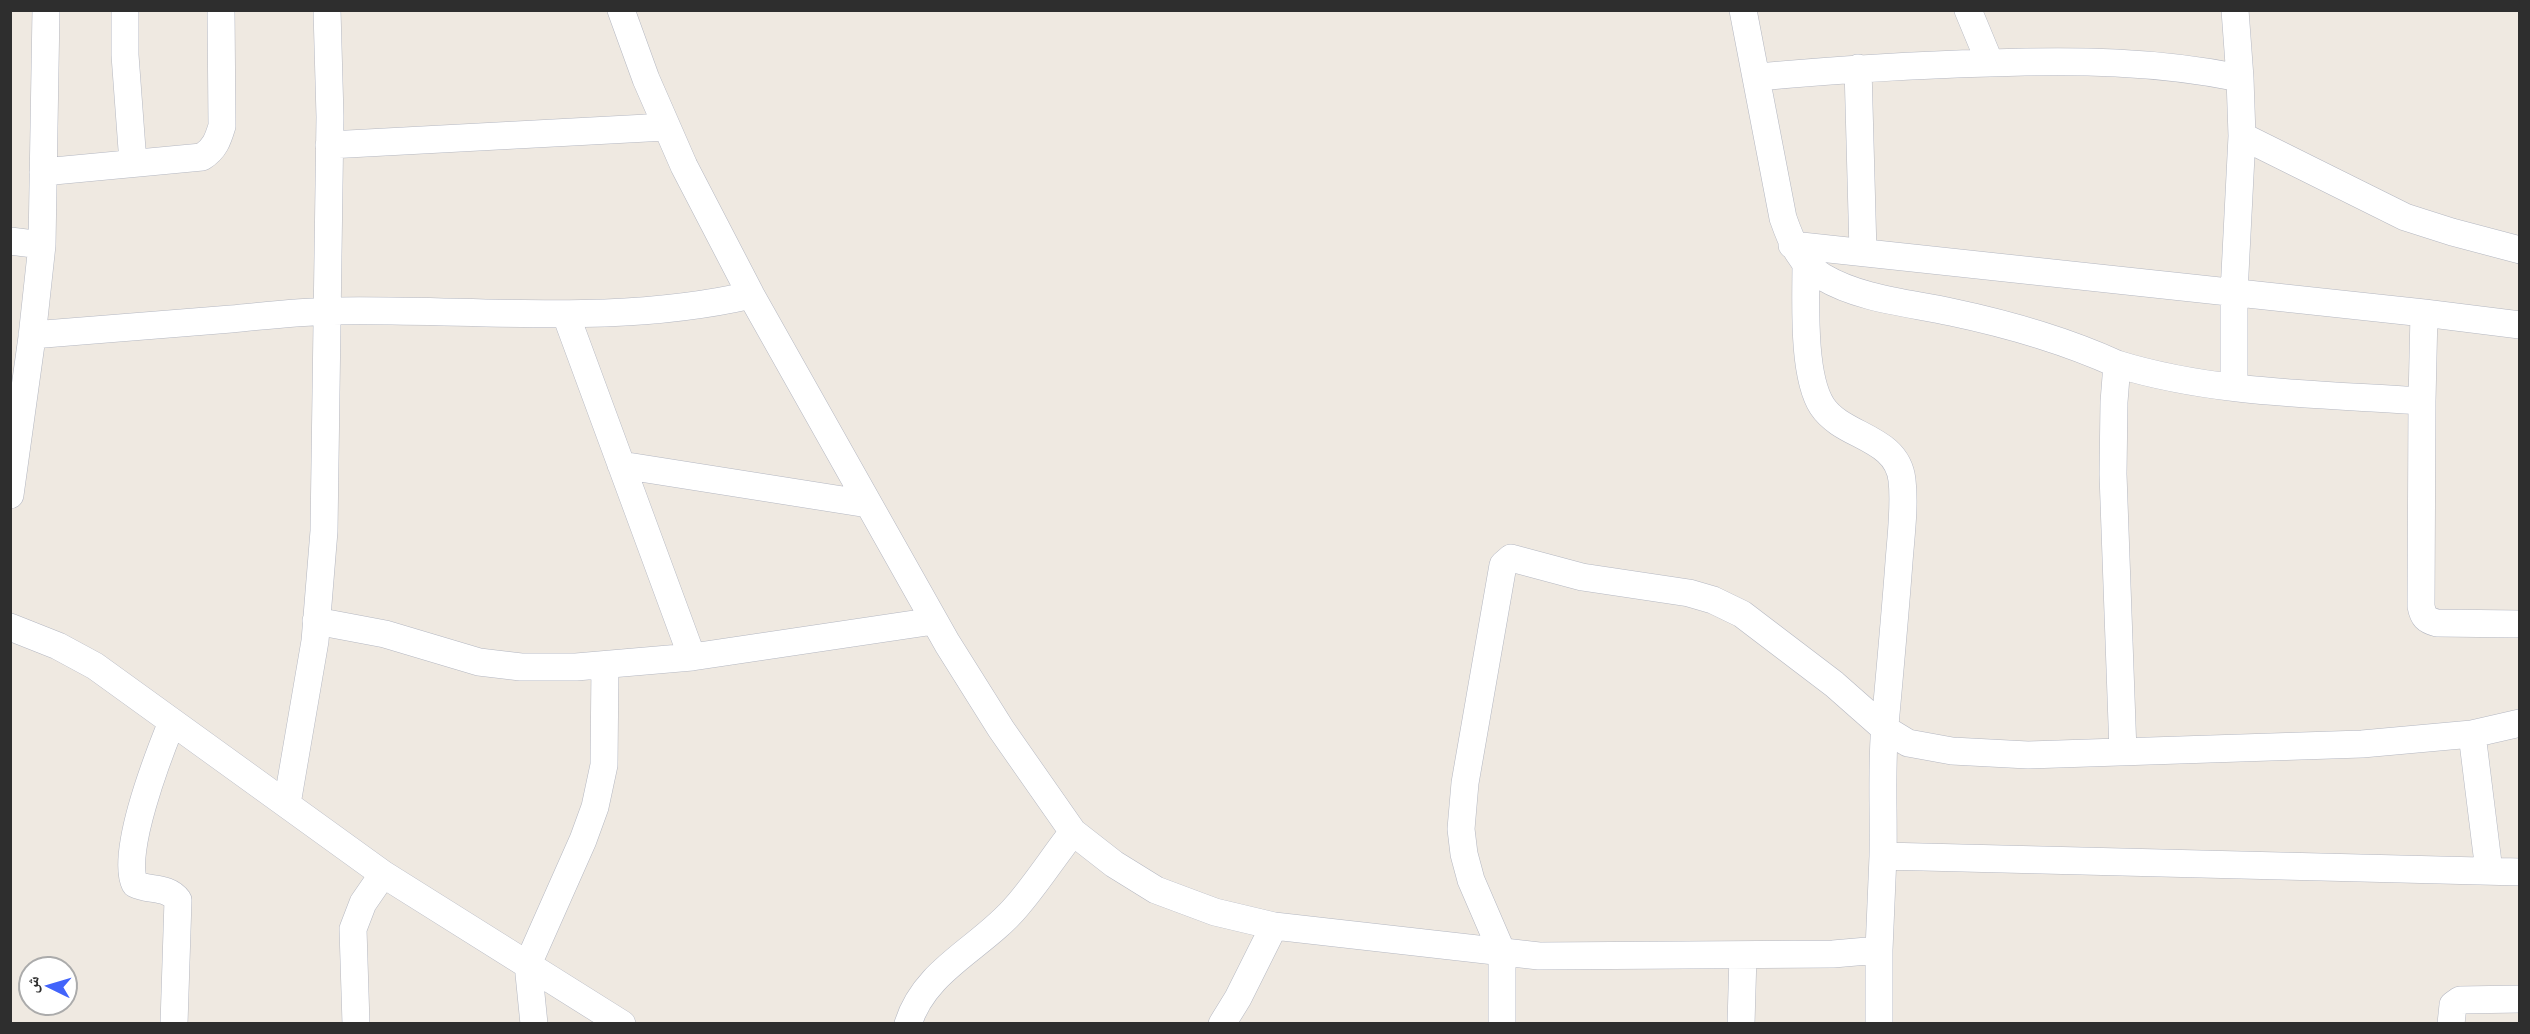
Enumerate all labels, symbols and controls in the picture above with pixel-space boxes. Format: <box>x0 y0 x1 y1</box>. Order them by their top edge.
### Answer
north arrow <box>18 956 78 1016</box>
text: ش <box>21 975 42 994</box>

